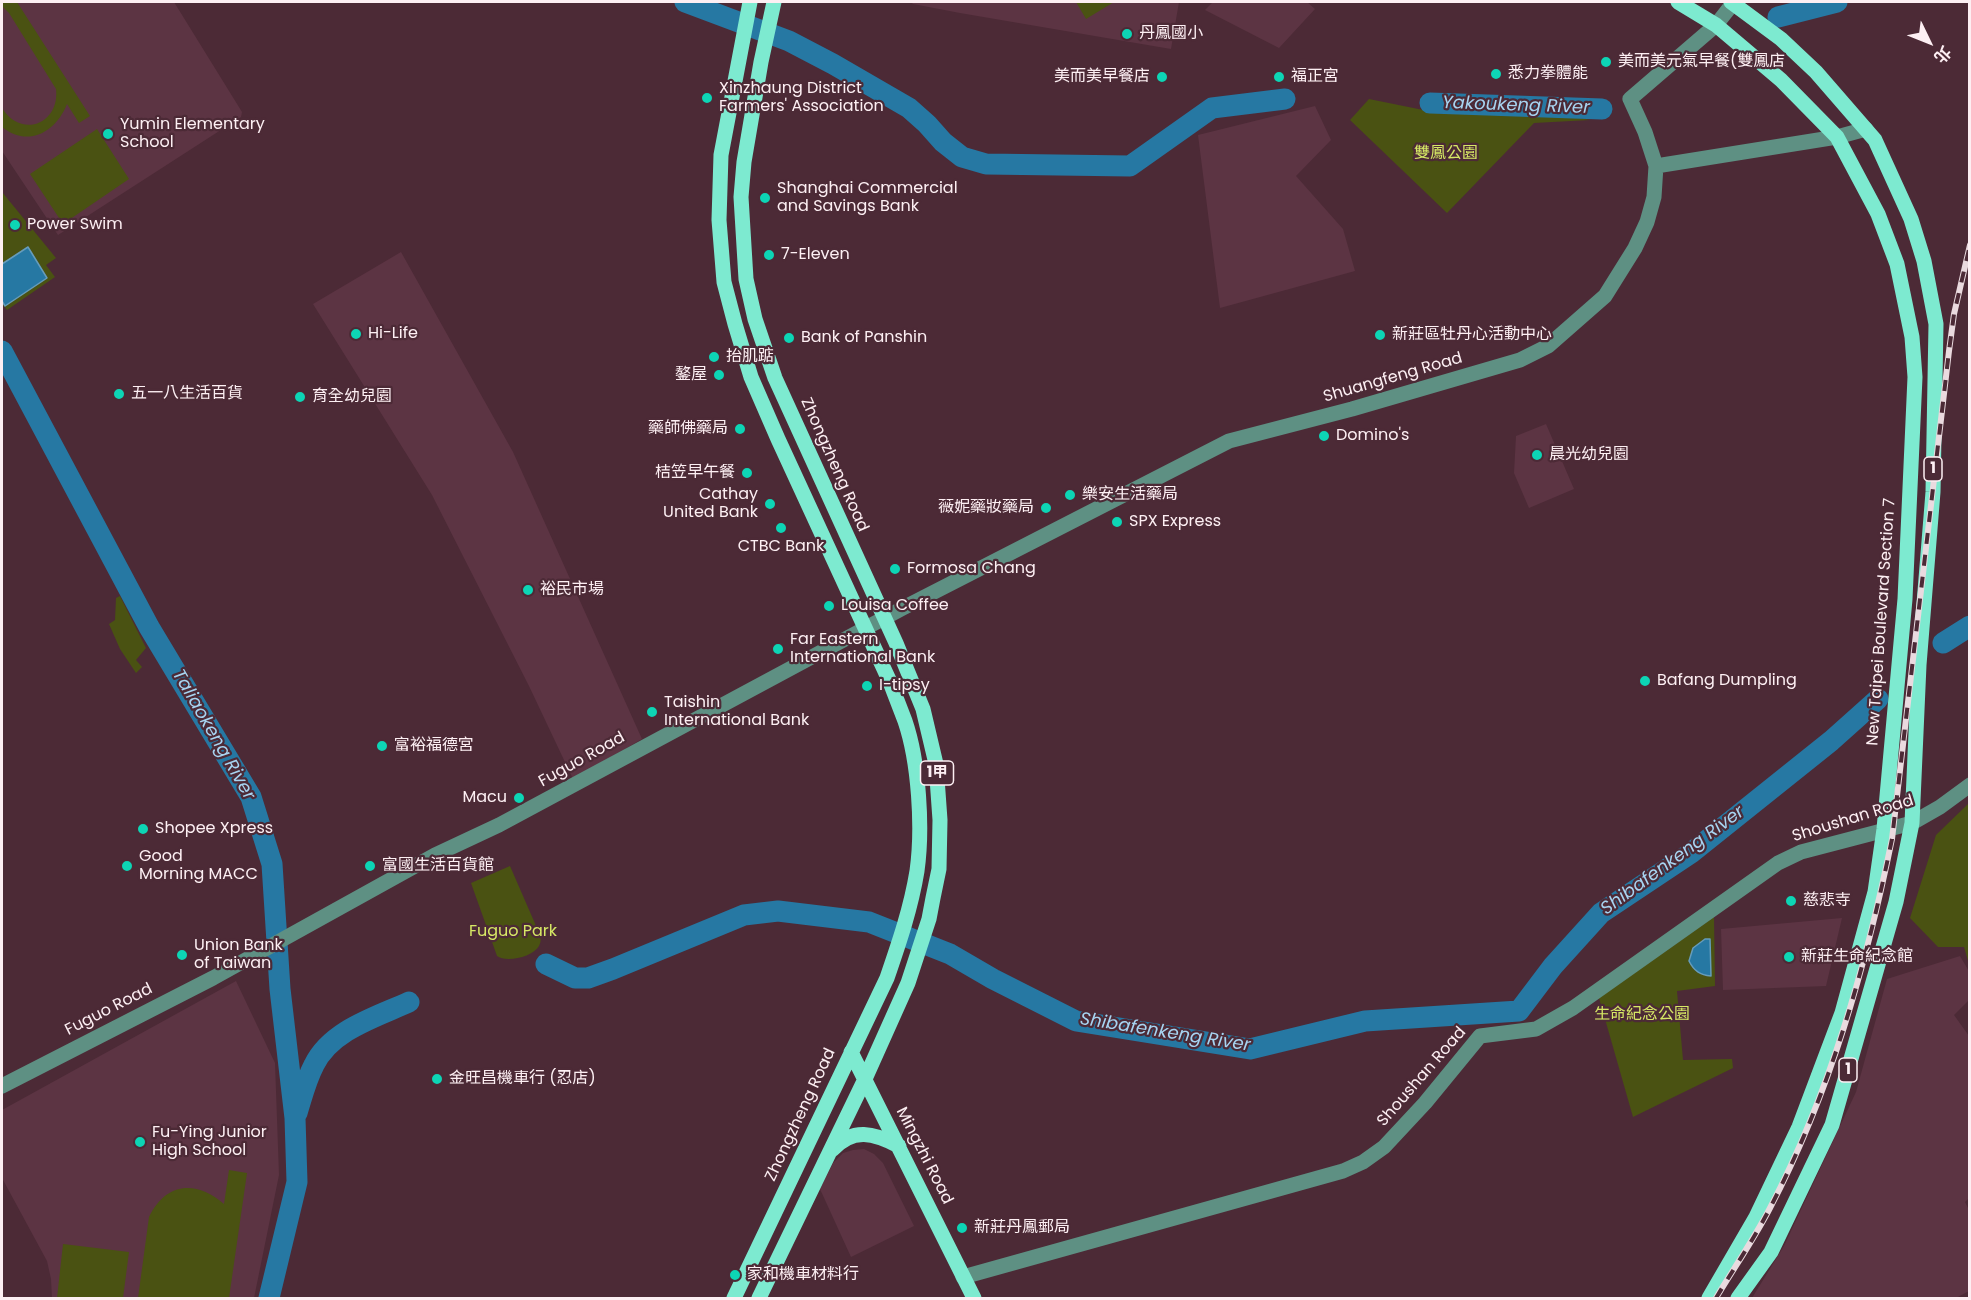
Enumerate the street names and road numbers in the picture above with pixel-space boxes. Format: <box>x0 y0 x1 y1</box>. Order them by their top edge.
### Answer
street label: Shuangfeng Road <box>1321 349 1465 407</box>
street label: Zhongzheng Road <box>796 395 872 535</box>
road number: 1 <box>1924 457 1942 481</box>
street label: New Taipei Boulevard Section 7 <box>1864 498 1900 746</box>
street label: Fuguo Road <box>536 728 628 792</box>
road number: 1甲 <box>920 761 954 785</box>
street label: Shoushan Road <box>1790 791 1916 847</box>
street label: Fuguo Road <box>62 980 156 1040</box>
street label: Shoushan Road <box>1374 1023 1470 1131</box>
street label: Zhongzheng Road <box>762 1045 840 1185</box>
road number: 1 <box>1839 1058 1857 1082</box>
street label: Mingzhi Road <box>891 1104 957 1208</box>

